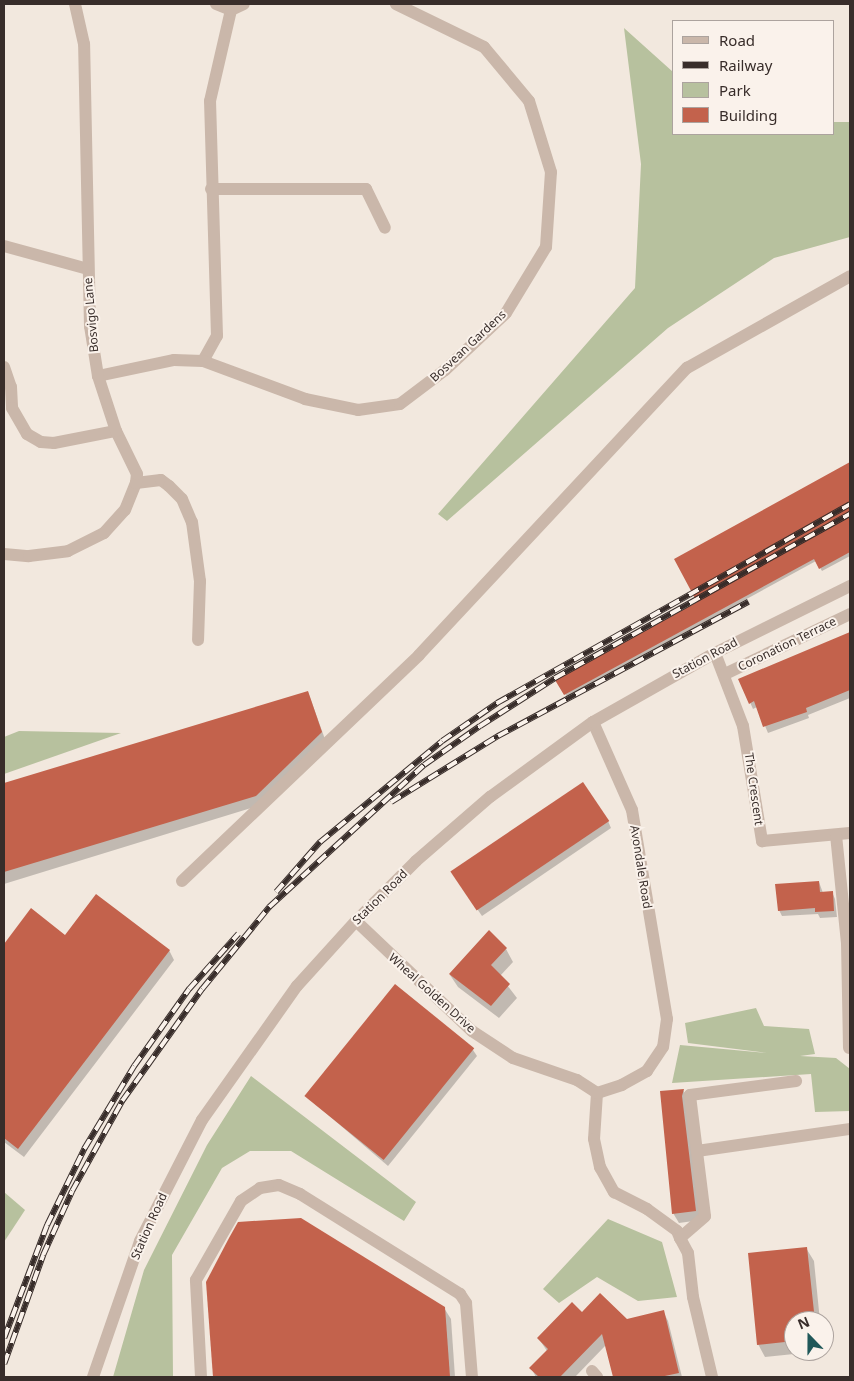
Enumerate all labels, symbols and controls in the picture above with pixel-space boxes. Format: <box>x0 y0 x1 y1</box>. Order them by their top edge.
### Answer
legend <box>672 20 834 135</box>
text: Road <box>719 30 755 50</box>
text: Railway <box>719 55 772 75</box>
text: Park <box>719 80 751 100</box>
text: Building <box>719 105 777 125</box>
street label: Bosvigo Lane <box>81 277 101 353</box>
street label: Bosvean Gardens <box>427 307 509 385</box>
street label: Coronation Terrace <box>735 614 839 674</box>
street label: Station Road <box>670 635 740 681</box>
street label: The Crescent <box>742 752 766 826</box>
street label: Avondale Road <box>627 824 655 910</box>
street label: Station Road <box>350 867 410 927</box>
street label: Wheal Golden Drive <box>386 950 478 1036</box>
street label: Station Road <box>128 1190 170 1262</box>
north arrow <box>784 1311 834 1361</box>
text: N <box>795 1312 812 1334</box>

